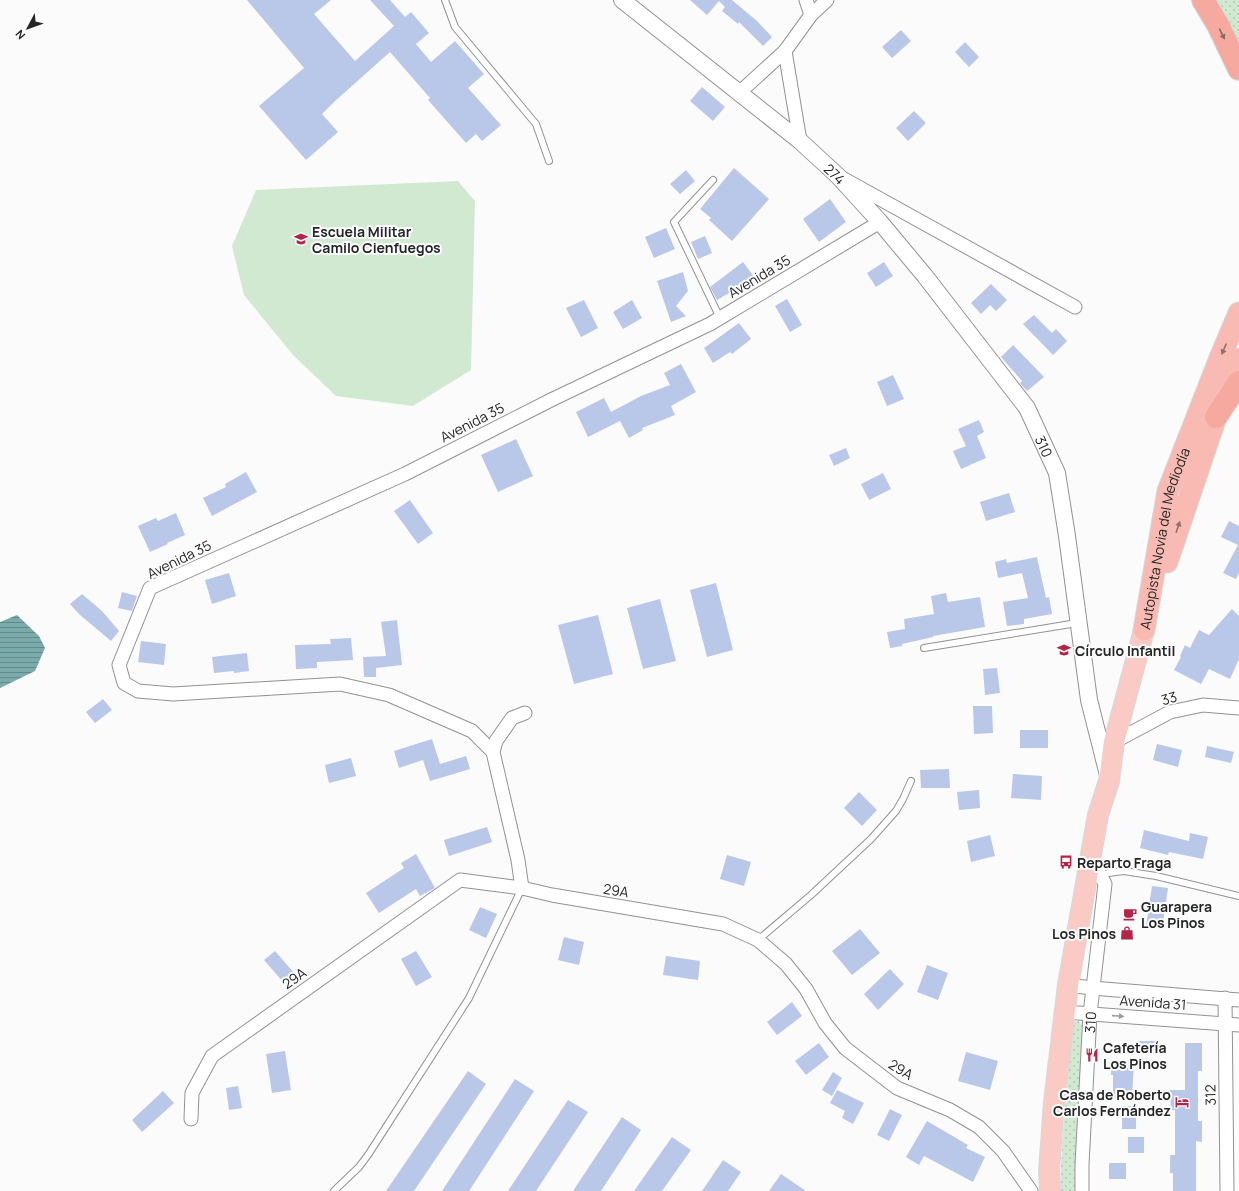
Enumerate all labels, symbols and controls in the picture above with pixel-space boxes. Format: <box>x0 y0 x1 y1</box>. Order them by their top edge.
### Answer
north arrow <box>8 8 48 48</box>
text: N <box>12 27 28 43</box>
one-way arrow <box>1219 28 1225 40</box>
street label: 274 <box>820 159 850 188</box>
place label: Escuela Militar Camilo Cienfuegos <box>312 222 441 257</box>
school or university icon: Escuela Militar Camilo Cienfuegos <box>293 231 309 247</box>
street label: Avenida 35 <box>724 250 794 302</box>
one-way arrow <box>1220 343 1226 355</box>
street label: Avenida 35 <box>437 398 507 446</box>
street label: 310 <box>1031 432 1058 460</box>
street label: Autopista Novia del Mediodía <box>1135 445 1194 631</box>
one-way arrow <box>1176 521 1182 533</box>
street label: Avenida 35 <box>144 535 214 583</box>
place label: Círculo Infantil <box>1075 641 1175 660</box>
school or university icon: Círculo Infantil <box>1056 642 1072 658</box>
street label: 33 <box>1159 687 1179 709</box>
place label: Reparto Fraga <box>1077 853 1171 872</box>
bus stop icon: Reparto Fraga <box>1058 854 1074 870</box>
street label: 29A <box>602 879 630 901</box>
place label: Guarapera Los Pinos <box>1141 897 1212 932</box>
cafe icon: Guarapera Los Pinos <box>1122 906 1138 922</box>
place label: Los Pinos <box>1052 924 1116 943</box>
shop icon: Los Pinos <box>1119 925 1135 941</box>
street label: 29A <box>278 963 310 993</box>
street label: Avenida 31 <box>1119 990 1187 1014</box>
street label: 310 <box>1079 1011 1100 1034</box>
one-way arrow <box>1111 1012 1124 1019</box>
place label: Cafetería Los Pinos <box>1103 1038 1167 1073</box>
restaurant icon: Cafetería Los Pinos <box>1084 1047 1100 1063</box>
street label: 29A <box>885 1054 917 1084</box>
street label: 312 <box>1200 1084 1220 1106</box>
place label: Casa de Roberto Carlos Fernández <box>1053 1085 1171 1120</box>
hotel icon: Casa de Roberto Carlos Fernández <box>1174 1094 1190 1110</box>

